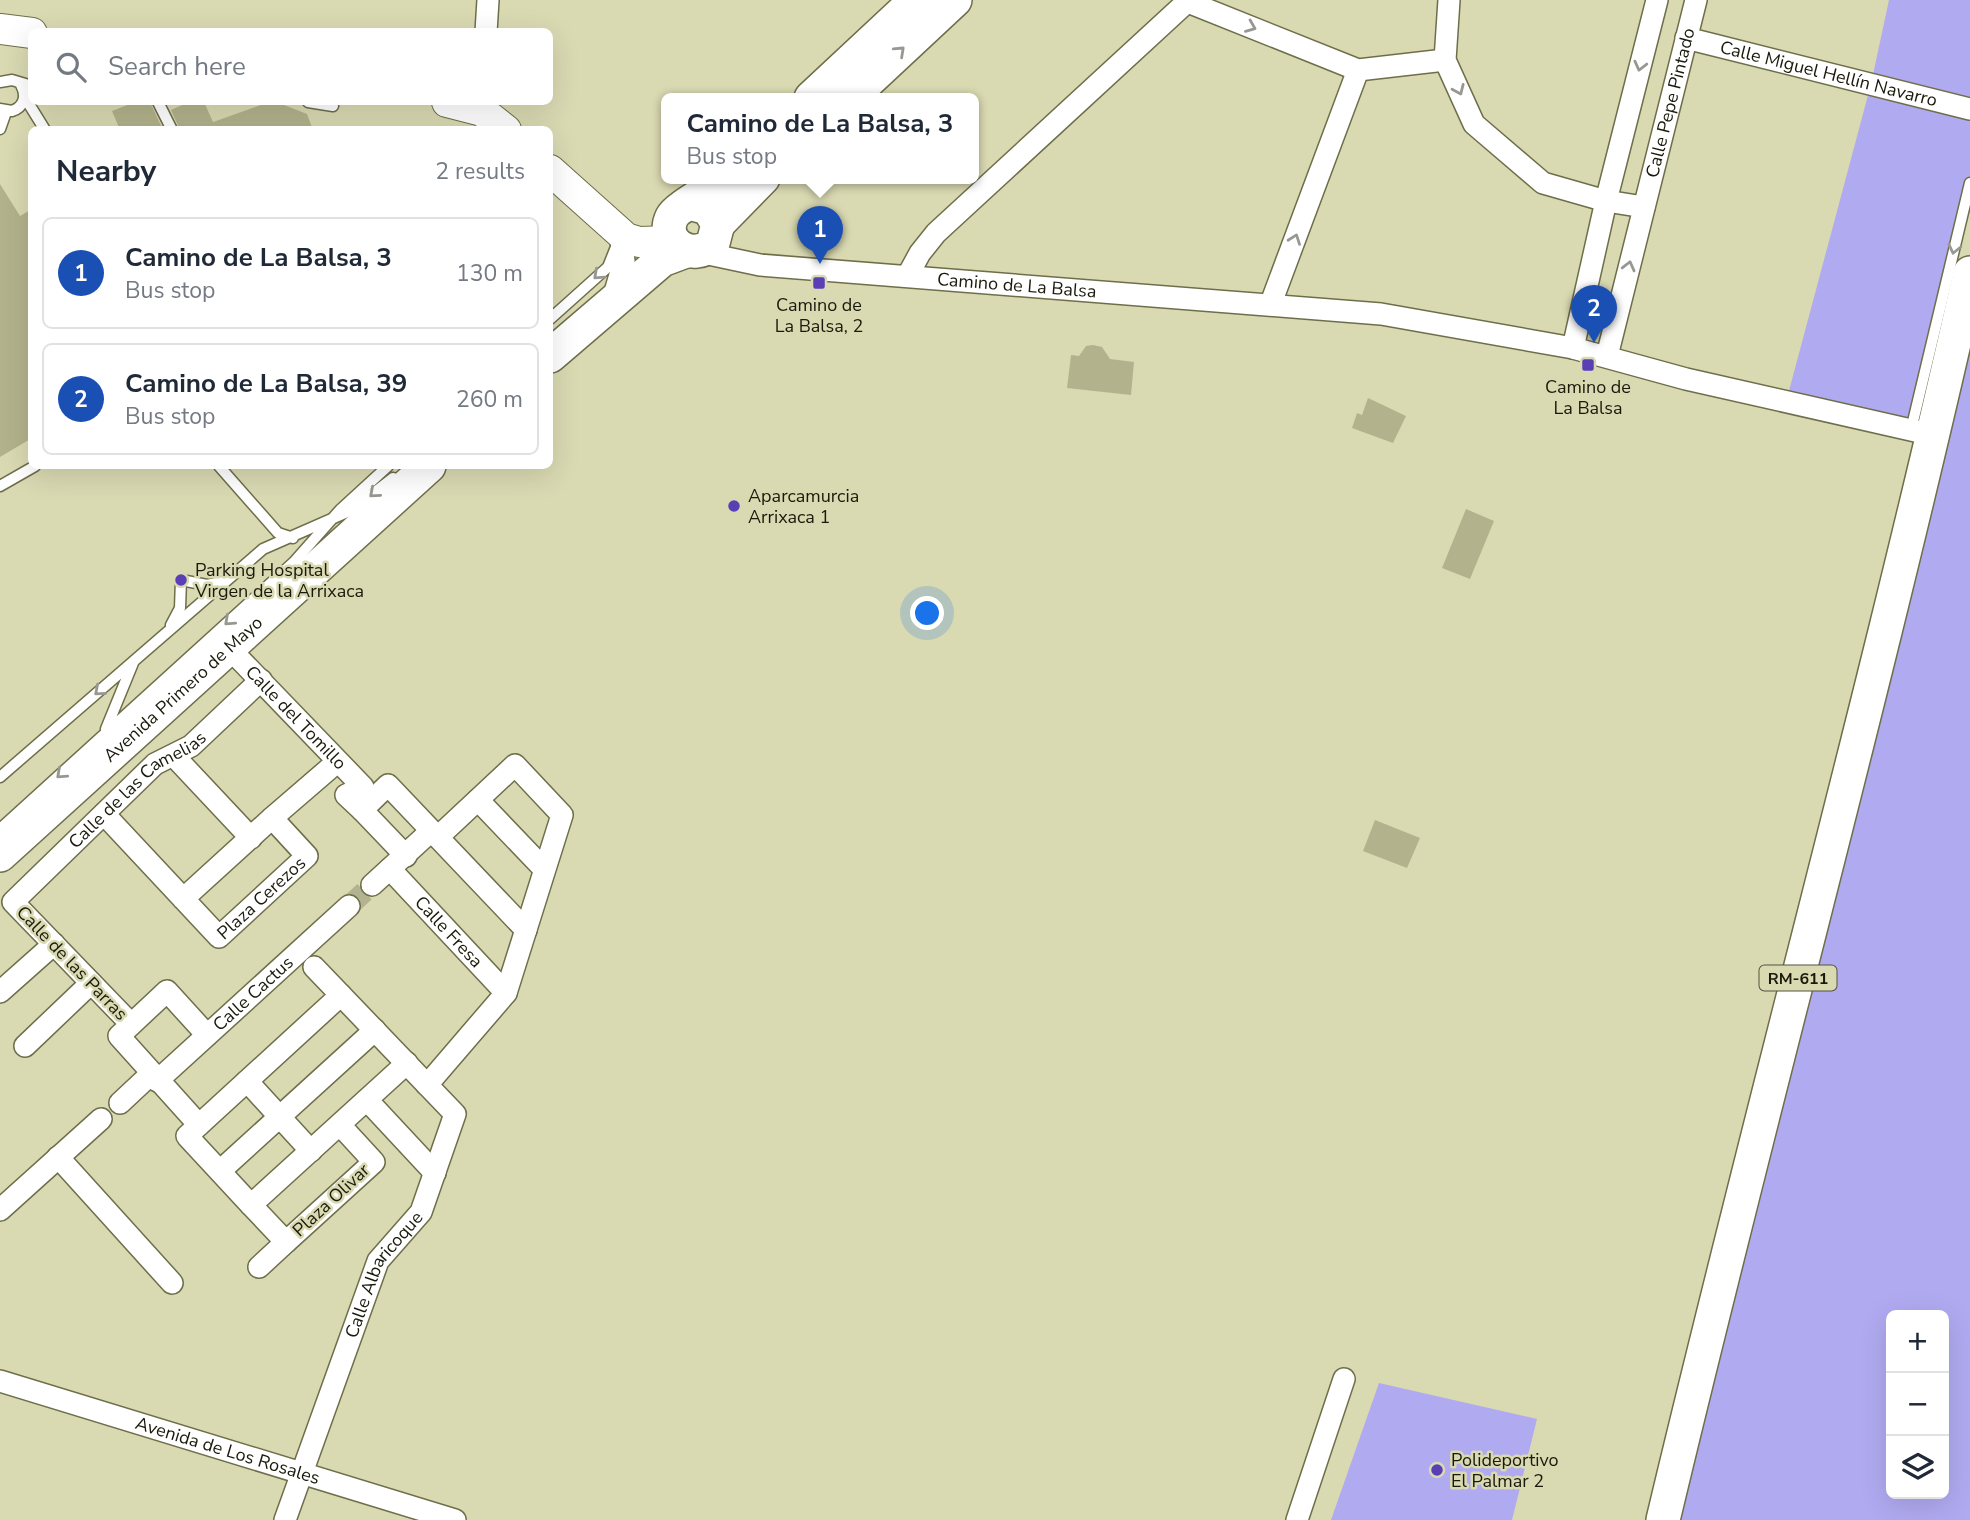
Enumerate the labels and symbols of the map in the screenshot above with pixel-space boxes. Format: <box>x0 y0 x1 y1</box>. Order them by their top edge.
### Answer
one-way arrow <box>1244 19 1256 33</box>
street label: Calle Pepe Pintado <box>1640 25 1701 180</box>
street label: Calle Miguel Hellín Navarro <box>1717 35 1940 112</box>
one-way arrow <box>892 47 905 60</box>
one-way arrow <box>1634 60 1648 72</box>
one-way arrow <box>1451 83 1465 95</box>
pin: 1 <box>797 206 843 264</box>
one-way arrow <box>1287 234 1301 246</box>
one-way arrow <box>1948 243 1962 255</box>
one-way arrow <box>1621 260 1635 272</box>
one-way arrow <box>593 267 606 280</box>
street label: Camino de La Balsa <box>936 267 1097 304</box>
marker: Camino de La Balsa, 2 <box>811 275 827 291</box>
pin: 2 <box>1571 285 1617 343</box>
place label: Camino de La Balsa, 2 <box>775 293 863 338</box>
marker: Camino de La Balsa <box>1580 357 1596 373</box>
place label: Camino de La Balsa <box>1545 375 1631 420</box>
place label: Aparcamurcia Arrixaca 1 <box>748 484 859 529</box>
one-way arrow <box>369 485 382 497</box>
marker: Aparcamurcia Arrixaca 1 <box>726 498 742 514</box>
place label: Parking Hospital Virgen de la Arrixaca <box>194 558 364 603</box>
marker: Parking Hospital Virgen de la Arrixaca <box>173 572 189 588</box>
your location <box>910 596 944 630</box>
street label: Avenida Primero de Mayo <box>98 611 268 768</box>
one-way arrow <box>224 613 237 626</box>
street label: Calle del Tomillo <box>240 660 352 775</box>
one-way arrow <box>94 683 107 695</box>
street label: Calle de las Camelias <box>63 726 211 854</box>
one-way arrow <box>56 766 69 779</box>
street label: Plaza Cerezos <box>212 851 311 945</box>
street label: Calle Fresa <box>409 891 488 973</box>
street label: Calle de las Parras <box>11 901 133 1025</box>
street label: Calle Cactus <box>208 951 298 1036</box>
road number: RM-611 <box>1759 966 1836 990</box>
street label: Plaza Olivar <box>287 1158 375 1242</box>
street label: Calle Albaricoque <box>339 1206 428 1341</box>
street label: Avenida de Los Rosales <box>132 1411 323 1490</box>
place label: Polideportivo El Palmar 2 <box>1451 1448 1559 1493</box>
marker: Polideportivo El Palmar 2 <box>1429 1462 1445 1478</box>

